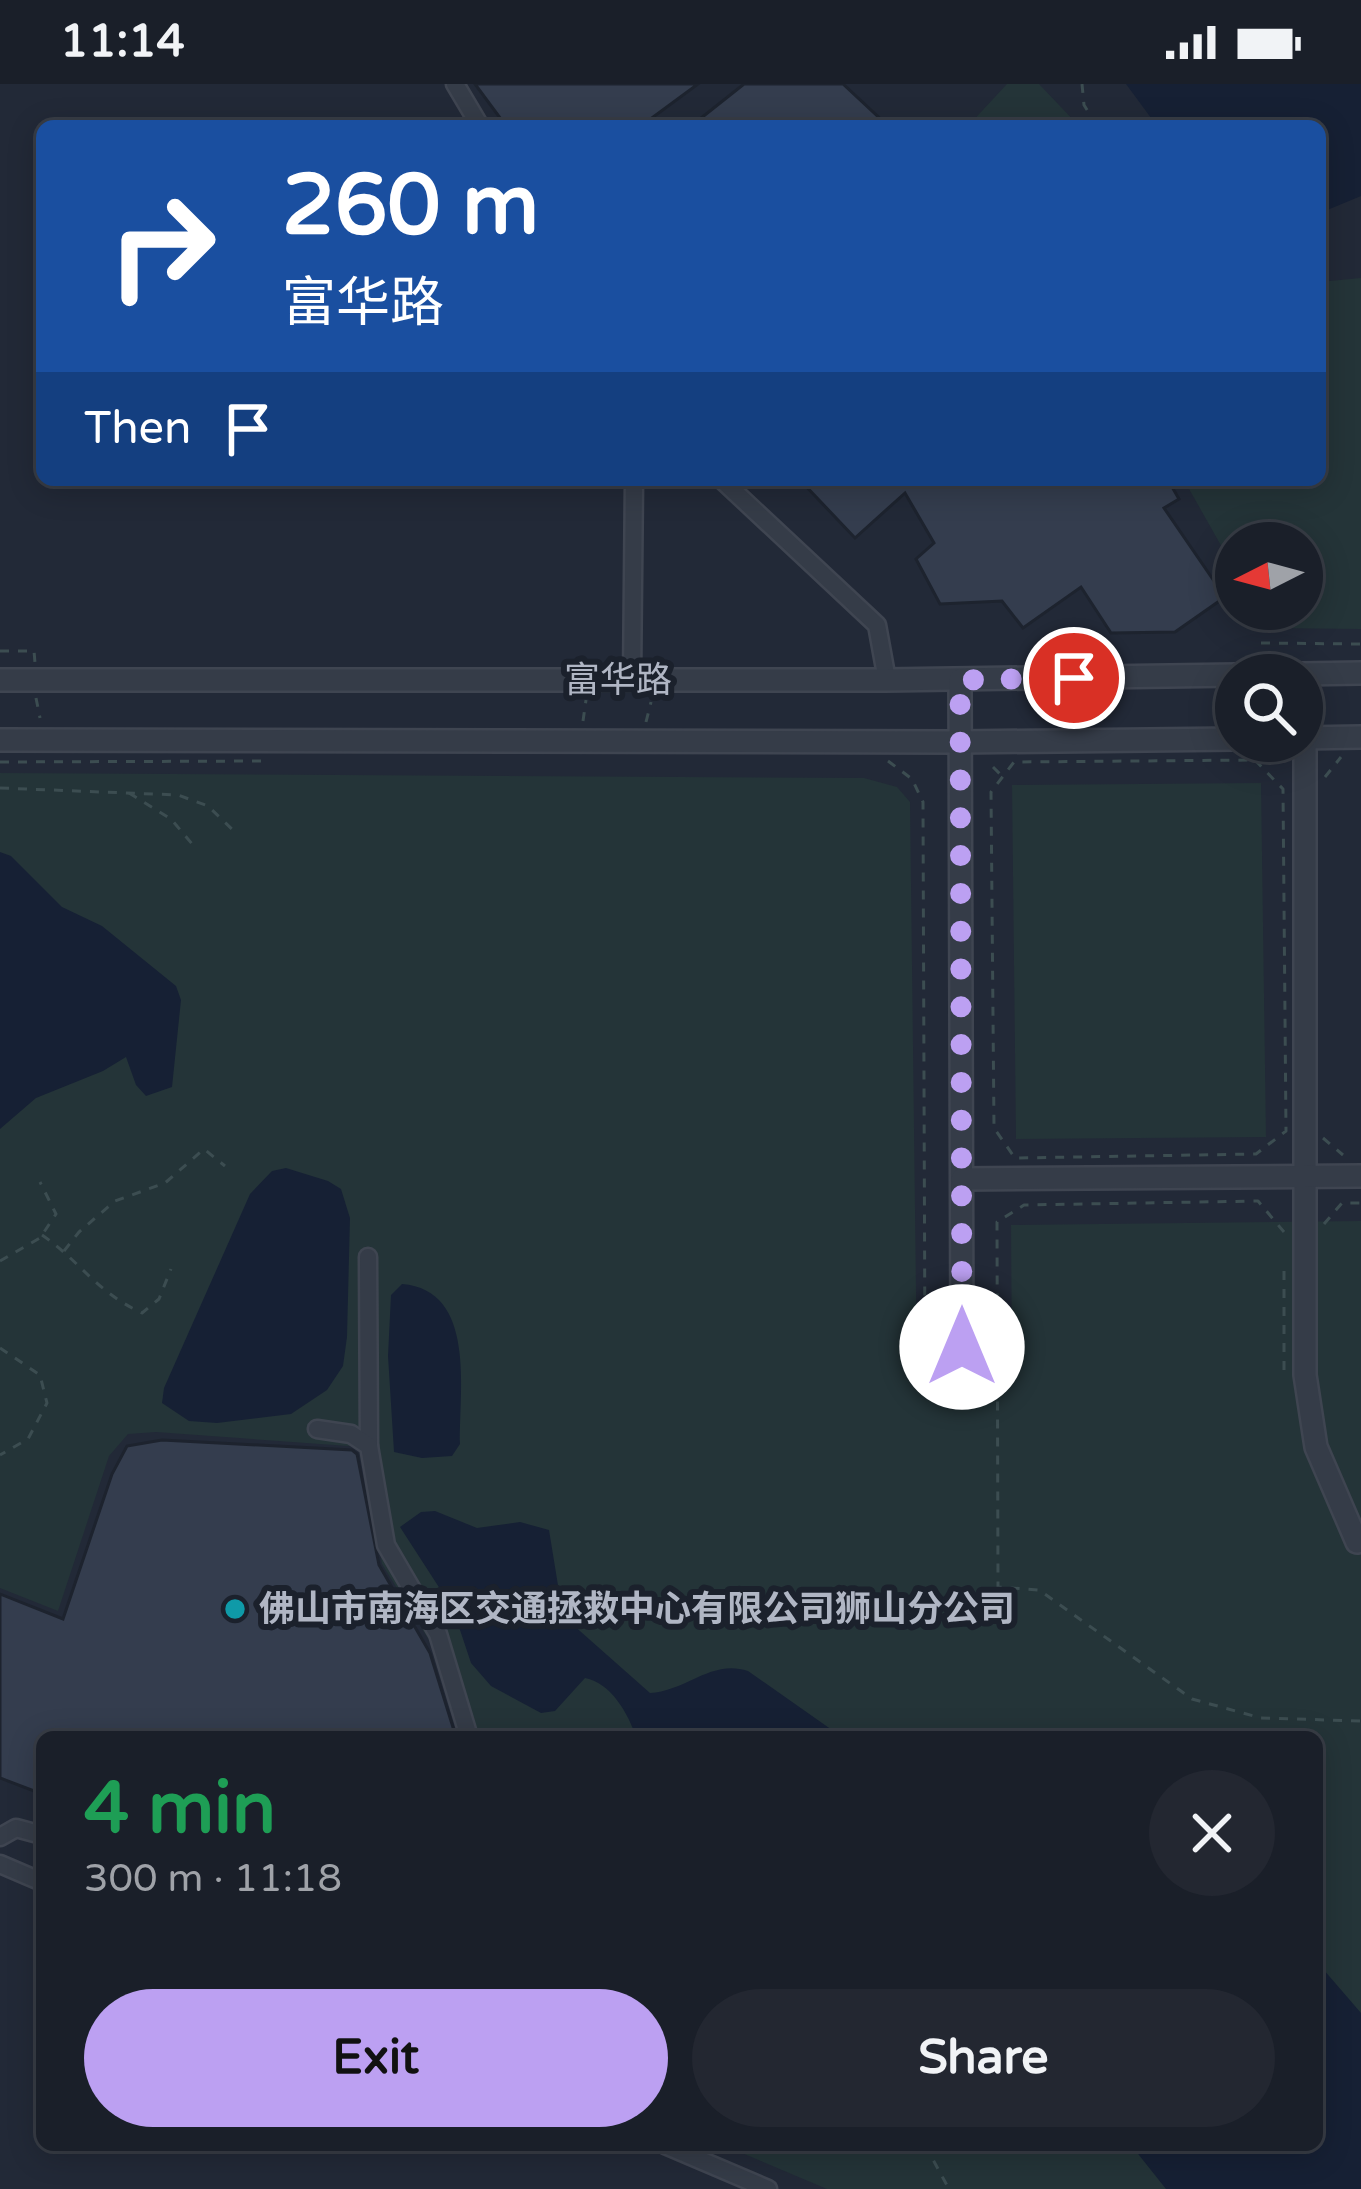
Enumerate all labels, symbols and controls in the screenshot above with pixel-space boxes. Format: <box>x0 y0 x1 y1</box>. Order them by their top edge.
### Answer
text: 11:14 <box>60 15 185 69</box>
text: 260 m <box>282 156 539 257</box>
icon: right <box>84 168 240 324</box>
text: 富华路 <box>282 271 444 336</box>
icon: arrive <box>215 396 281 462</box>
text: Then <box>84 402 191 456</box>
north arrow <box>1215 522 1323 630</box>
map controls <box>1215 522 1323 762</box>
pin <box>1023 627 1125 729</box>
icon: arrive <box>1041 645 1107 711</box>
button: search <box>1215 654 1323 762</box>
street label: 富华路 <box>564 659 672 702</box>
position arrow <box>899 1284 1025 1410</box>
place label: 佛山市南海区交通拯救中心有限公司狮山分公司 <box>259 1588 1015 1631</box>
marker: 佛山市南海区交通拯救中心有限公司狮山分公司 <box>222 1596 248 1622</box>
text: 4 min <box>84 1766 276 1853</box>
button: close <box>1149 1770 1275 1896</box>
text: 300 m · 11:18 <box>84 1855 342 1902</box>
button: Exit <box>84 1989 668 2127</box>
button: Share <box>692 1989 1275 2127</box>

